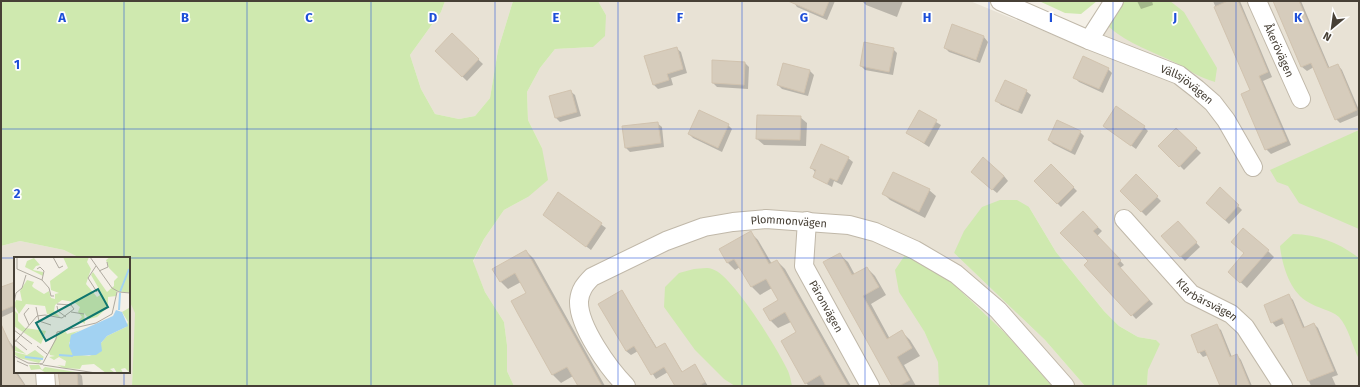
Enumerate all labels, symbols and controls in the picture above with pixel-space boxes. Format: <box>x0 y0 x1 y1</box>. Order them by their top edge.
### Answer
north arrow <box>1312 8 1352 48</box>
text: A <box>57 10 66 25</box>
text: B <box>181 10 189 25</box>
text: C <box>305 10 313 25</box>
text: D <box>429 10 438 25</box>
text: E <box>553 10 560 25</box>
text: F <box>677 10 684 25</box>
text: G <box>800 10 808 25</box>
text: H <box>923 10 931 25</box>
text: I <box>1049 10 1053 25</box>
text: J <box>1172 10 1177 25</box>
text: K <box>1294 10 1303 25</box>
street label: Åkerövägen <box>1261 21 1297 79</box>
text: N <box>1321 29 1334 44</box>
text: 1 <box>14 57 20 72</box>
street label: Vällsjövägen <box>1159 62 1216 107</box>
text: 2 <box>14 186 21 201</box>
street label: Plommonvägen <box>750 212 827 230</box>
inset map <box>14 257 130 373</box>
street label: Klarbärsvägen <box>1174 276 1241 323</box>
street label: Päronvägen <box>807 278 846 335</box>

